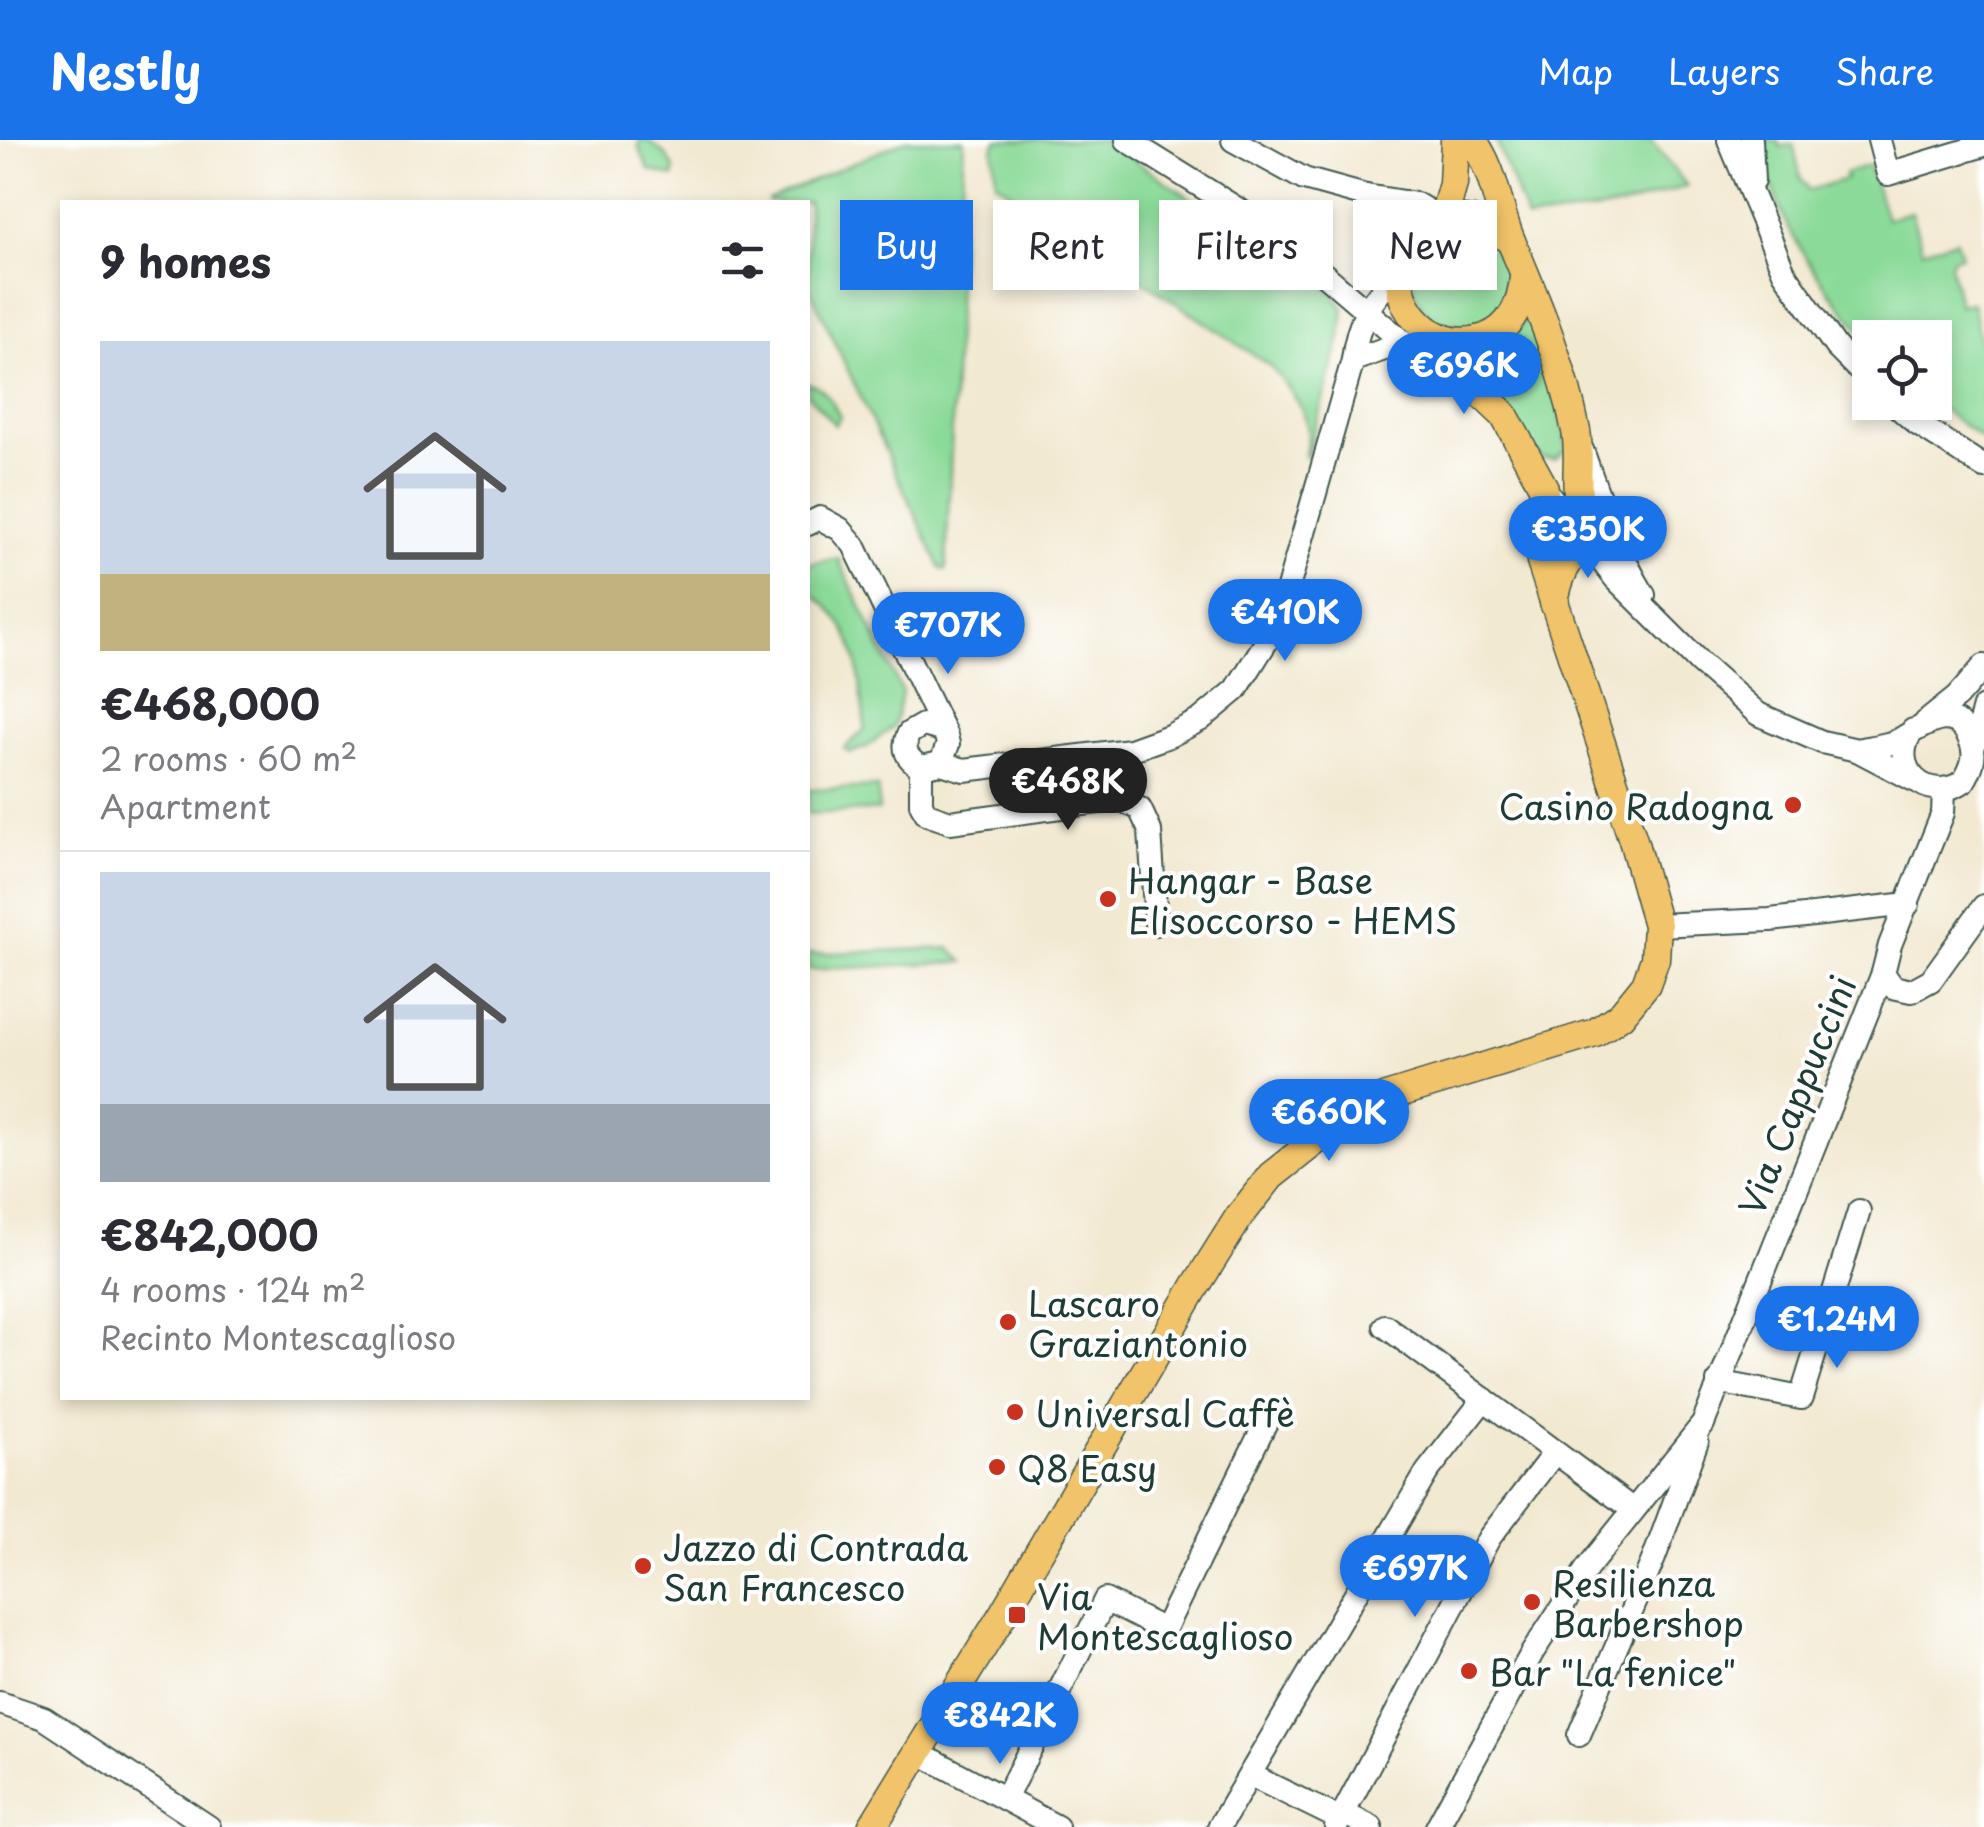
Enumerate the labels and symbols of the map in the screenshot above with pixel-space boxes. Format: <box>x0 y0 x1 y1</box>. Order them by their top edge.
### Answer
pin: €696K <box>1394 332 1534 417</box>
pin: €350K <box>1518 496 1658 581</box>
pin: €410K <box>1215 579 1355 664</box>
pin: €707K <box>878 592 1018 677</box>
pin: €468K <box>998 748 1138 833</box>
place label: Casino Radogna <box>1499 779 1773 832</box>
marker: Casino Radogna <box>1782 794 1804 816</box>
place label: Hangar - Base Elisoccorso - HEMS <box>1128 853 1457 946</box>
marker: Hangar - Base Elisoccorso - HEMS <box>1097 888 1119 910</box>
street label: Via Cappuccini <box>1724 967 1868 1223</box>
pin: €660K <box>1259 1079 1399 1164</box>
place label: Lascaro Graziantonio <box>1028 1276 1248 1369</box>
pin: €1.24M <box>1756 1286 1918 1371</box>
marker: Lascaro Graziantonio <box>997 1311 1019 1333</box>
place label: Universal Caffè <box>1035 1386 1295 1439</box>
marker: Universal Caffè <box>1004 1401 1026 1423</box>
place label: Q8 Easy <box>1017 1441 1157 1494</box>
marker: Q8 Easy <box>986 1456 1008 1478</box>
place label: Jazzo di Contrada San Francesco <box>663 1520 968 1613</box>
pin: €697K <box>1345 1535 1485 1620</box>
marker: Jazzo di Contrada San Francesco <box>632 1555 654 1577</box>
place label: Resilienza Barbershop <box>1552 1556 1744 1649</box>
place label: Via Montescaglioso <box>1037 1569 1293 1662</box>
marker: Resilienza Barbershop <box>1521 1591 1543 1613</box>
marker: Via Montescaglioso <box>1006 1604 1028 1626</box>
place label: Bar "La fenice" <box>1489 1645 1737 1698</box>
marker: Bar "La fenice" <box>1458 1660 1480 1682</box>
pin: €842K <box>930 1682 1070 1767</box>

